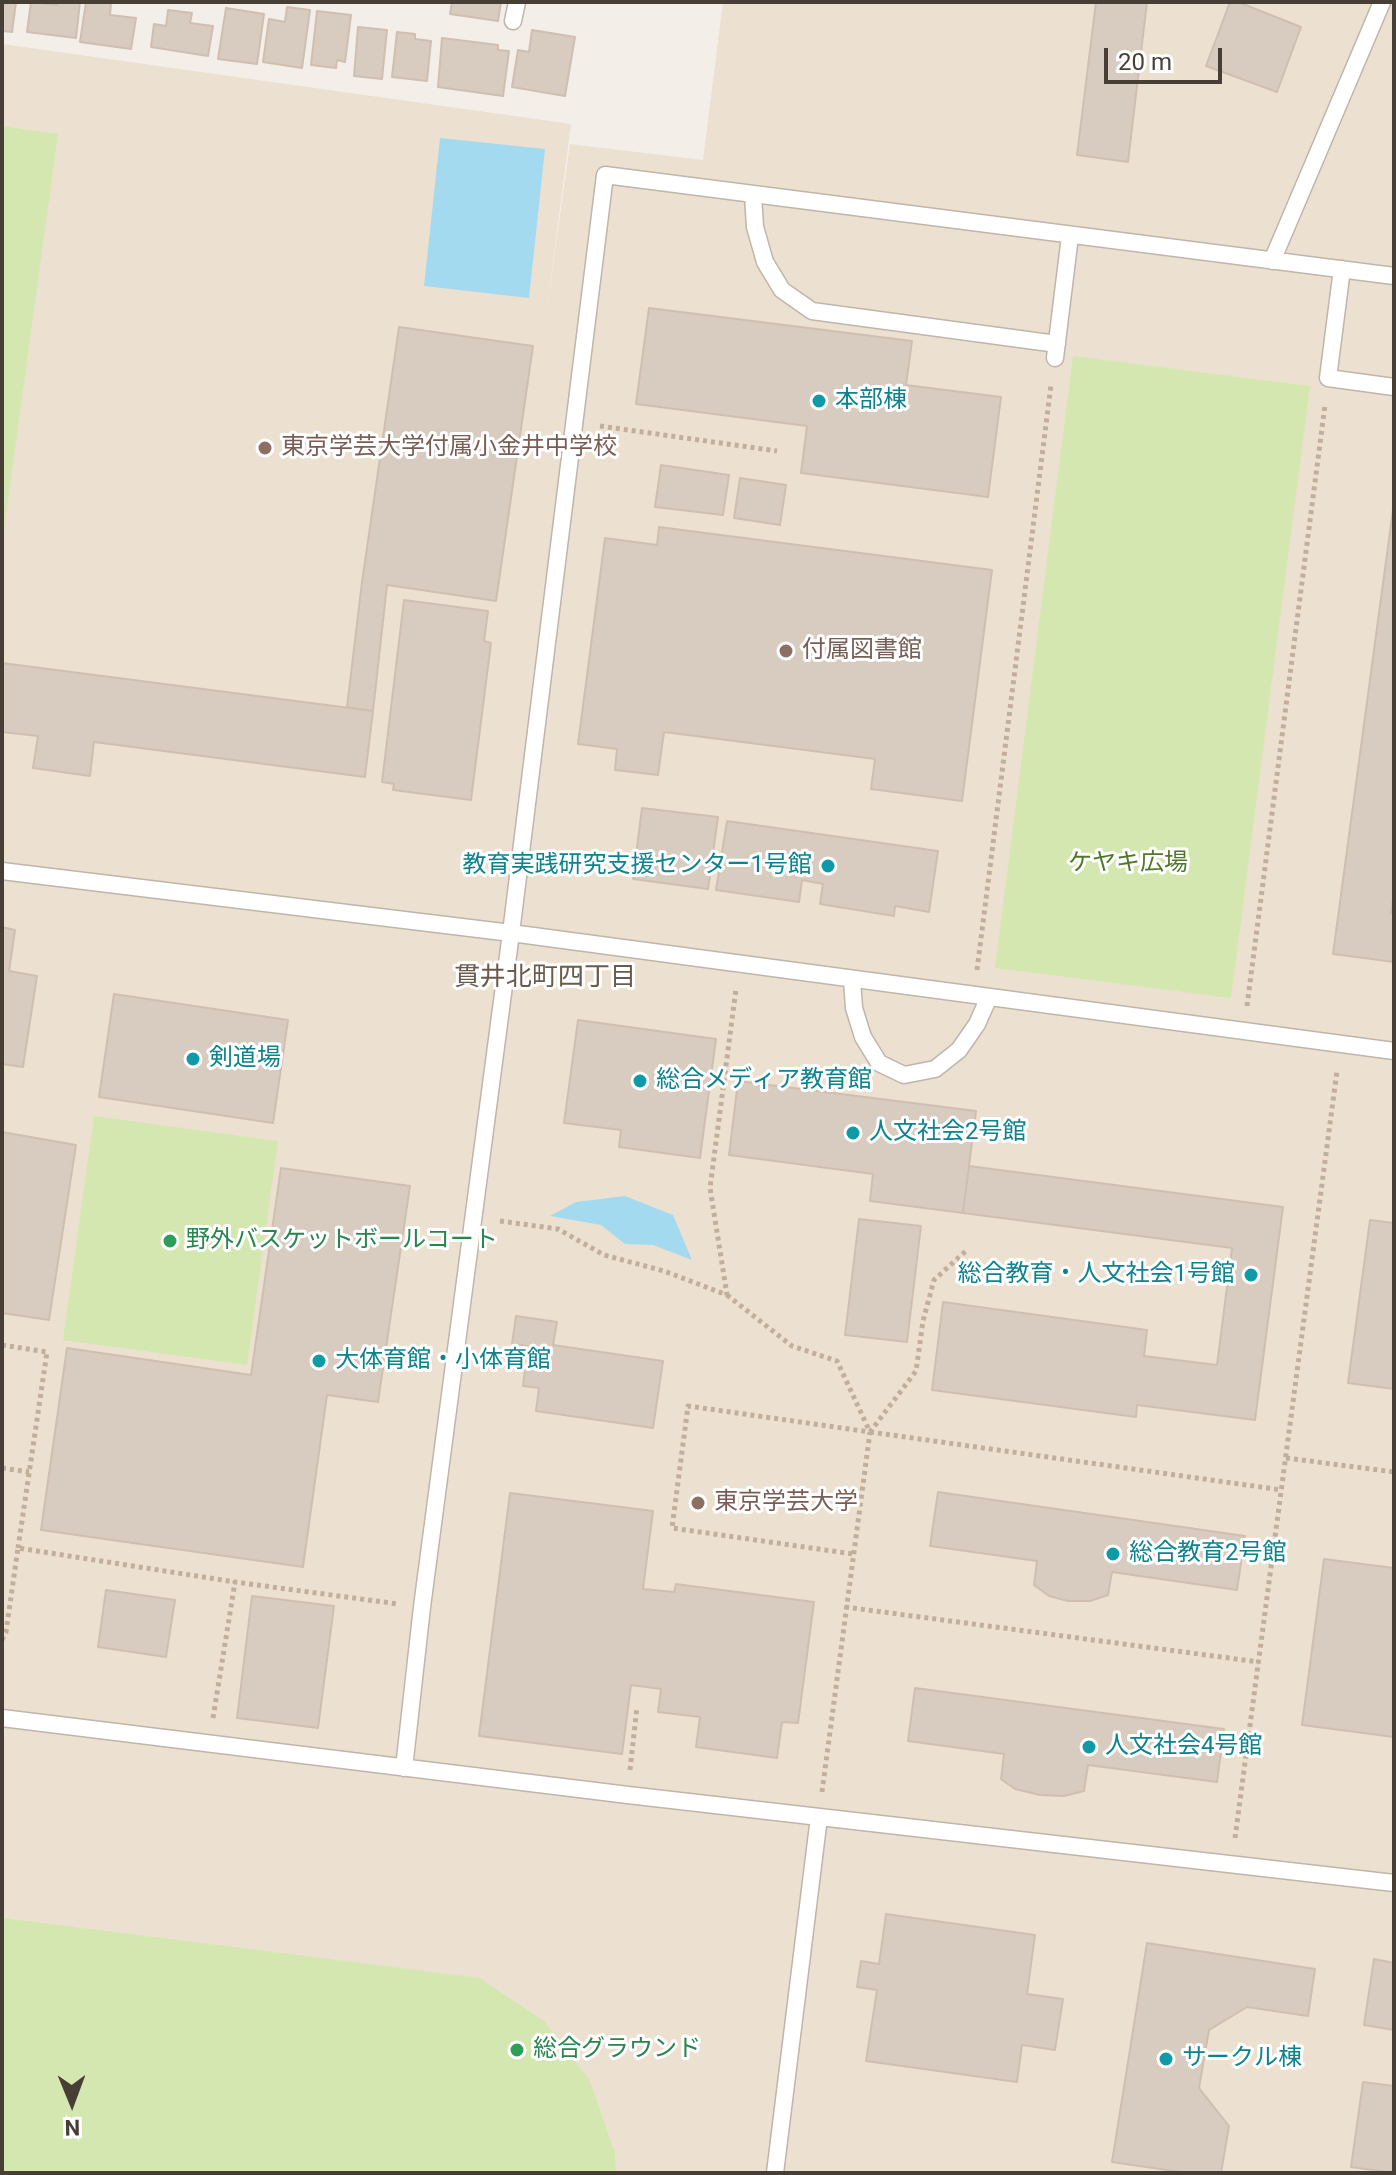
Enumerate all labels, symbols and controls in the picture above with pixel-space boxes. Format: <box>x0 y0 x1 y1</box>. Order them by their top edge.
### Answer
scale bar <box>1108 32 1226 82</box>
text: 20 m <box>1118 48 1172 76</box>
place label: 本部棟 <box>835 387 907 415</box>
marker: 本部棟 <box>810 392 828 410</box>
place label: 東京学芸大学付属小金井中学校 <box>281 434 617 462</box>
marker: 東京学芸大学付属小金井中学校 <box>256 439 274 457</box>
place label: 付属図書館 <box>802 637 922 665</box>
marker: 付属図書館 <box>777 642 795 660</box>
park label: ケヤキ広場 <box>1068 850 1188 878</box>
place label: 教育実践研究支援センター1号館 <box>463 852 812 880</box>
marker: 教育実践研究支援センター1号館 <box>819 857 837 875</box>
district label: 貫井北町四丁目 <box>454 962 636 994</box>
place label: 剣道場 <box>209 1045 281 1073</box>
marker: 剣道場 <box>184 1050 202 1068</box>
place label: 総合メディア教育館 <box>656 1067 872 1095</box>
marker: 総合メディア教育館 <box>631 1072 649 1090</box>
place label: 人文社会2号館 <box>869 1119 1026 1147</box>
marker: 人文社会2号館 <box>844 1124 862 1142</box>
place label: 野外バスケットボールコート <box>186 1227 498 1255</box>
marker: 野外バスケットボールコート <box>161 1232 179 1250</box>
place label: 総合教育・人文社会1号館 <box>958 1261 1235 1289</box>
marker: 総合教育・人文社会1号館 <box>1242 1266 1260 1284</box>
place label: 大体育館・小体育館 <box>335 1347 551 1375</box>
marker: 大体育館・小体育館 <box>310 1352 328 1370</box>
place label: 東京学芸大学 <box>714 1489 858 1517</box>
marker: 東京学芸大学 <box>689 1494 707 1512</box>
place label: 総合教育2号館 <box>1129 1540 1286 1568</box>
marker: 総合教育2号館 <box>1104 1545 1122 1563</box>
place label: 人文社会4号館 <box>1105 1733 1262 1761</box>
marker: 人文社会4号館 <box>1080 1738 1098 1756</box>
place label: 総合グラウンド <box>533 2036 701 2064</box>
marker: 総合グラウンド <box>508 2041 526 2059</box>
place label: サークル棟 <box>1182 2045 1302 2073</box>
marker: サークル棟 <box>1157 2050 1175 2068</box>
north arrow <box>32 2063 112 2143</box>
text: N <box>64 2115 80 2140</box>

